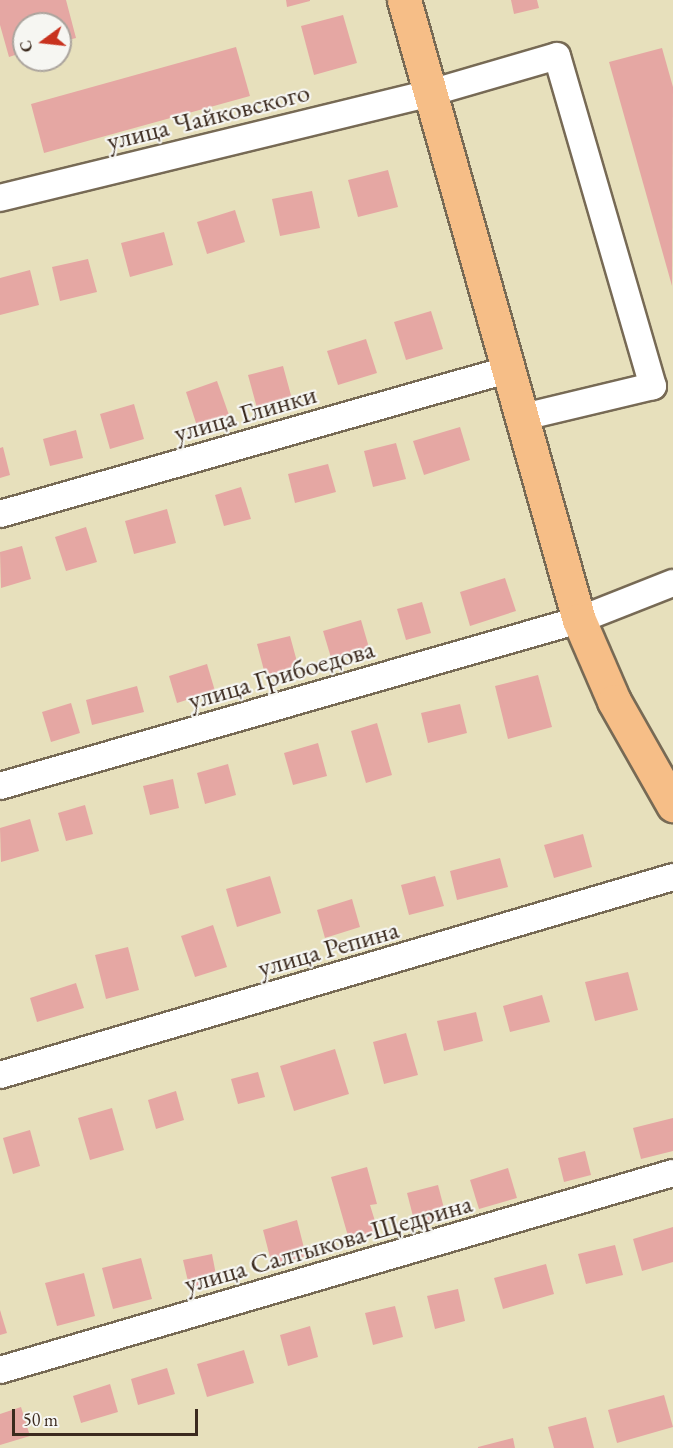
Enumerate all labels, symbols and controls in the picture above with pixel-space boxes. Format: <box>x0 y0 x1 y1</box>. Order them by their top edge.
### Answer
north arrow <box>12 12 72 72</box>
text: С <box>14 38 38 54</box>
street label: улица Чайковского <box>103 75 313 157</box>
street label: улица Глинки <box>170 377 320 449</box>
street label: улица Грибоедова <box>184 632 378 716</box>
street label: улица Репина <box>254 912 402 984</box>
street label: улица Салтыкова-Щедрина <box>180 1186 476 1300</box>
scale bar <box>15 1397 201 1435</box>
text: 50 m <box>23 1408 58 1431</box>

